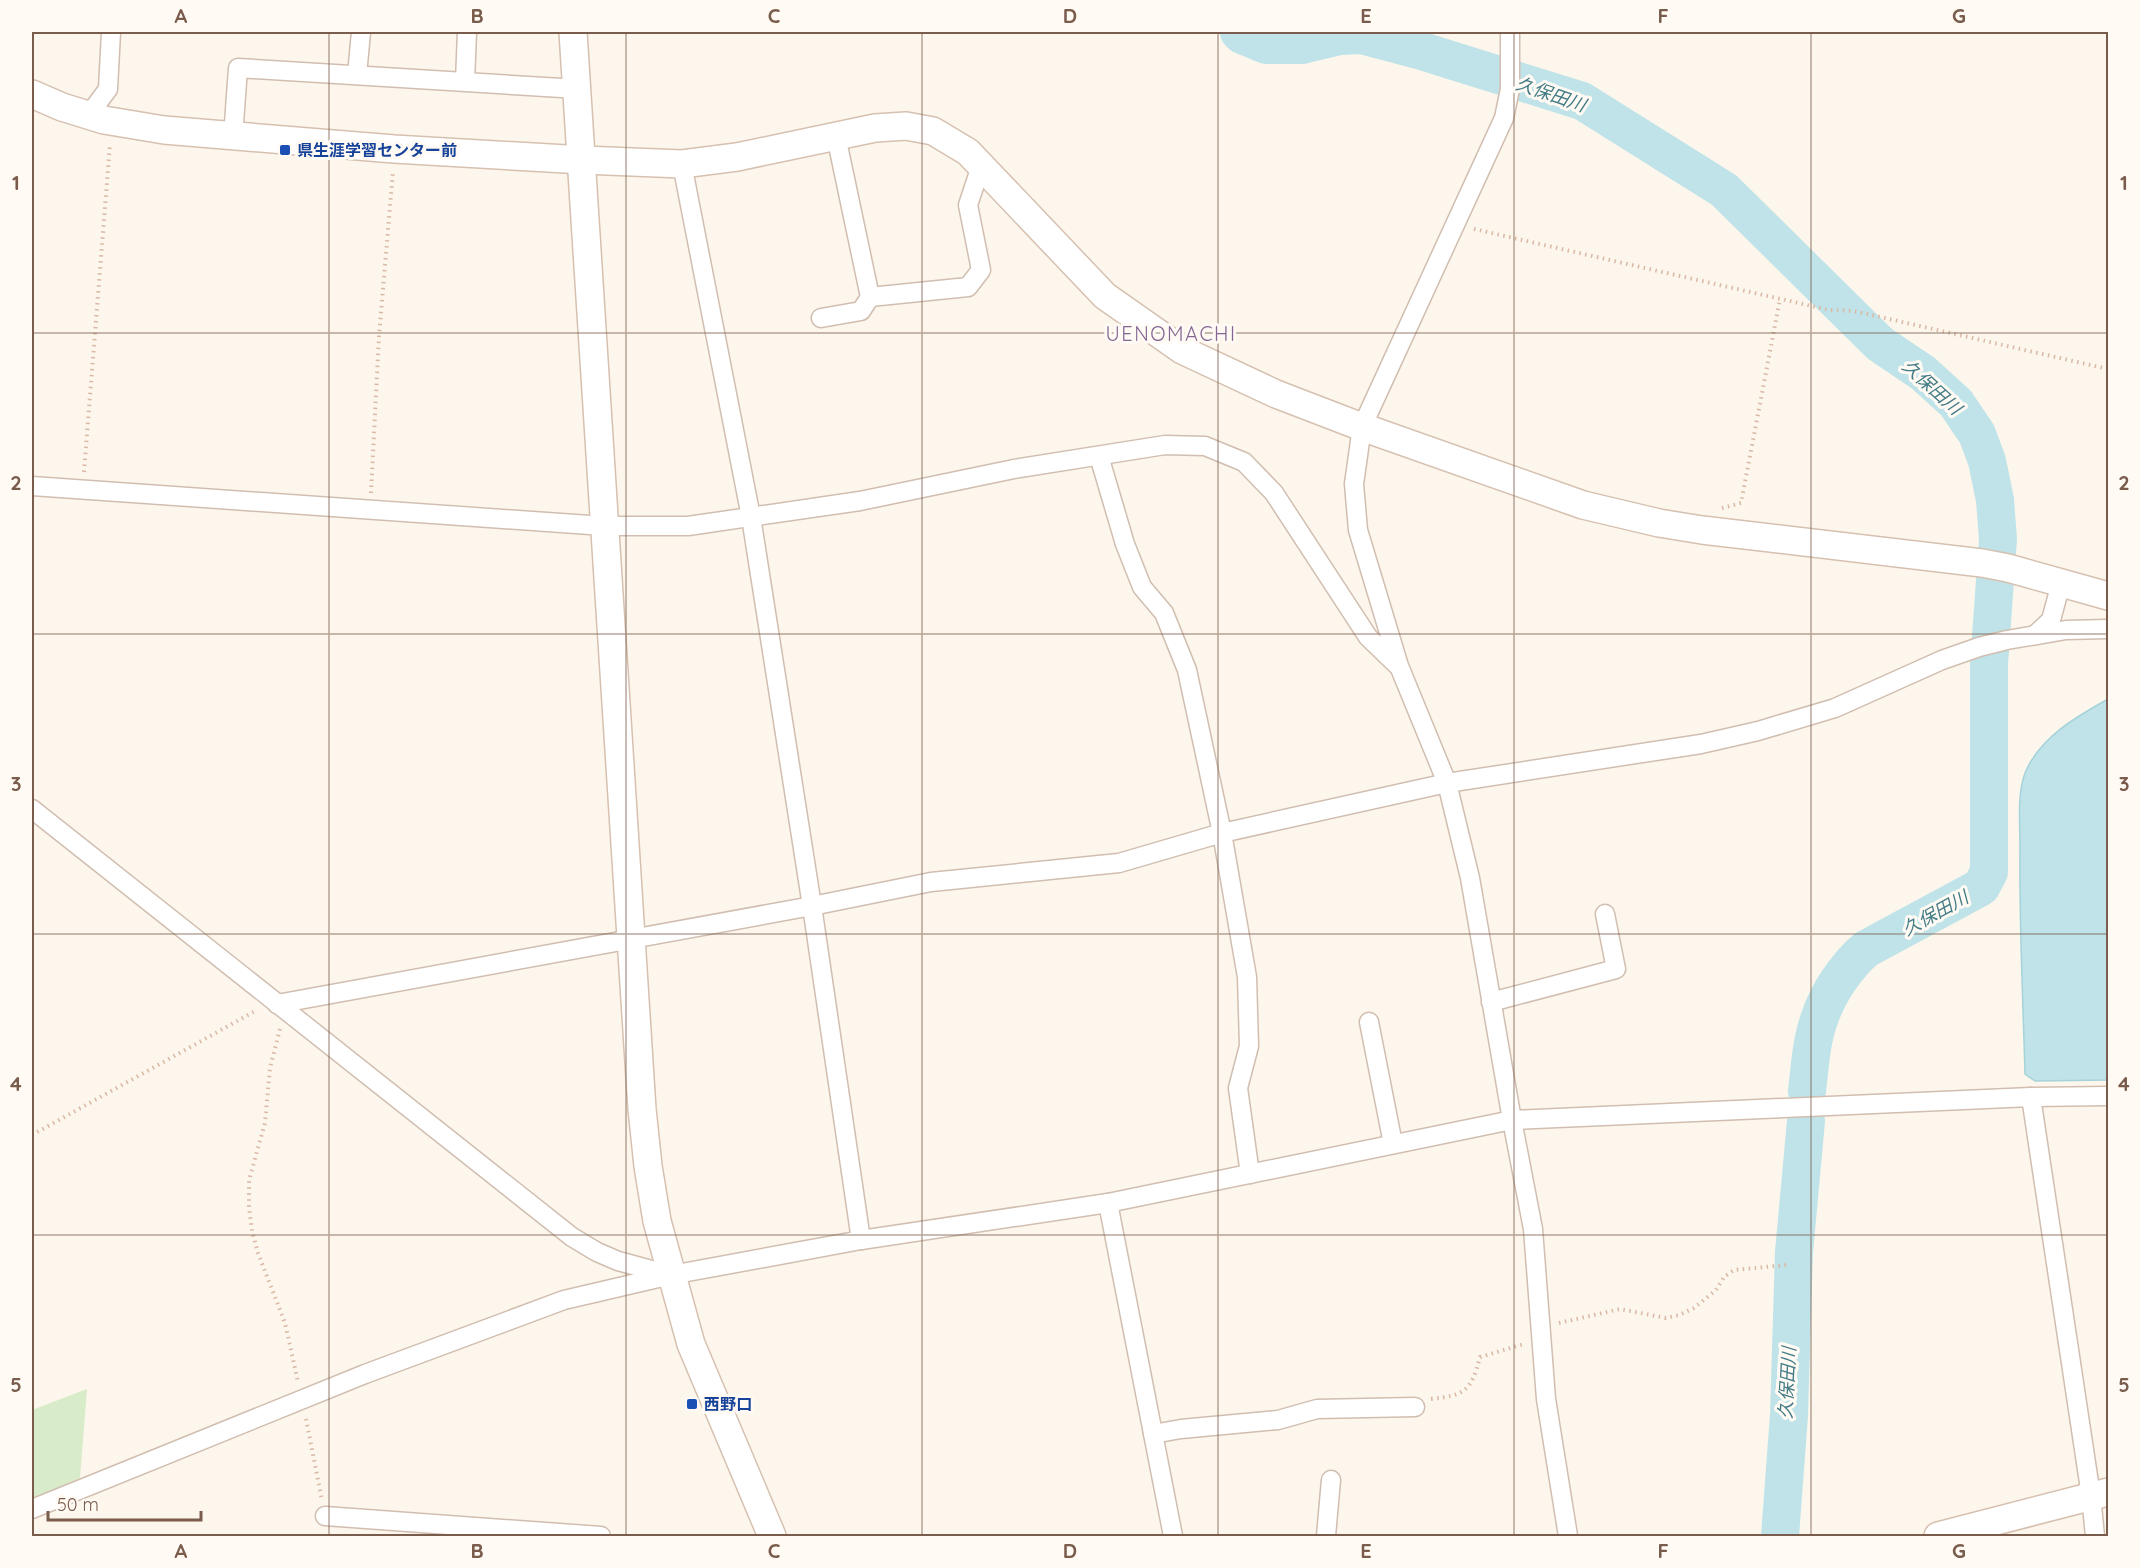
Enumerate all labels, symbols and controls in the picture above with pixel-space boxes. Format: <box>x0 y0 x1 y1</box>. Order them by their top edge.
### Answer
text: A <box>175 3 188 28</box>
text: B <box>470 3 484 28</box>
text: C <box>768 3 781 28</box>
text: D <box>1063 3 1077 28</box>
text: E <box>1360 3 1372 28</box>
text: F <box>1657 3 1669 28</box>
text: G <box>1952 3 1966 28</box>
water label: 久保田川 <box>1513 71 1591 117</box>
place label: 県生涯学習センター前 <box>297 140 457 160</box>
marker: 県生涯学習センター前 <box>278 143 292 157</box>
text: 1 <box>12 170 20 195</box>
text: 1 <box>2120 170 2128 195</box>
district label: UENOMACHI <box>1106 321 1236 346</box>
water label: 久保田川 <box>1898 354 1968 421</box>
text: 2 <box>10 470 22 495</box>
text: 2 <box>2118 470 2130 495</box>
text: 3 <box>11 771 21 796</box>
text: 3 <box>2119 771 2129 796</box>
water label: 久保田川 <box>1898 885 1974 941</box>
text: 4 <box>10 1071 22 1096</box>
text: 4 <box>2118 1071 2130 1096</box>
water label: 久保田川 <box>1774 1344 1800 1420</box>
text: 5 <box>10 1372 22 1397</box>
text: 5 <box>2118 1372 2130 1397</box>
place label: 西野口 <box>704 1394 752 1414</box>
marker: 西野口 <box>685 1397 699 1411</box>
scale bar <box>48 1484 201 1522</box>
text: 50 m <box>57 1493 99 1516</box>
text: A <box>175 1538 188 1563</box>
text: B <box>470 1538 484 1563</box>
text: C <box>768 1538 781 1563</box>
text: D <box>1063 1538 1077 1563</box>
text: E <box>1360 1538 1372 1563</box>
text: F <box>1657 1538 1669 1563</box>
text: G <box>1952 1538 1966 1563</box>

